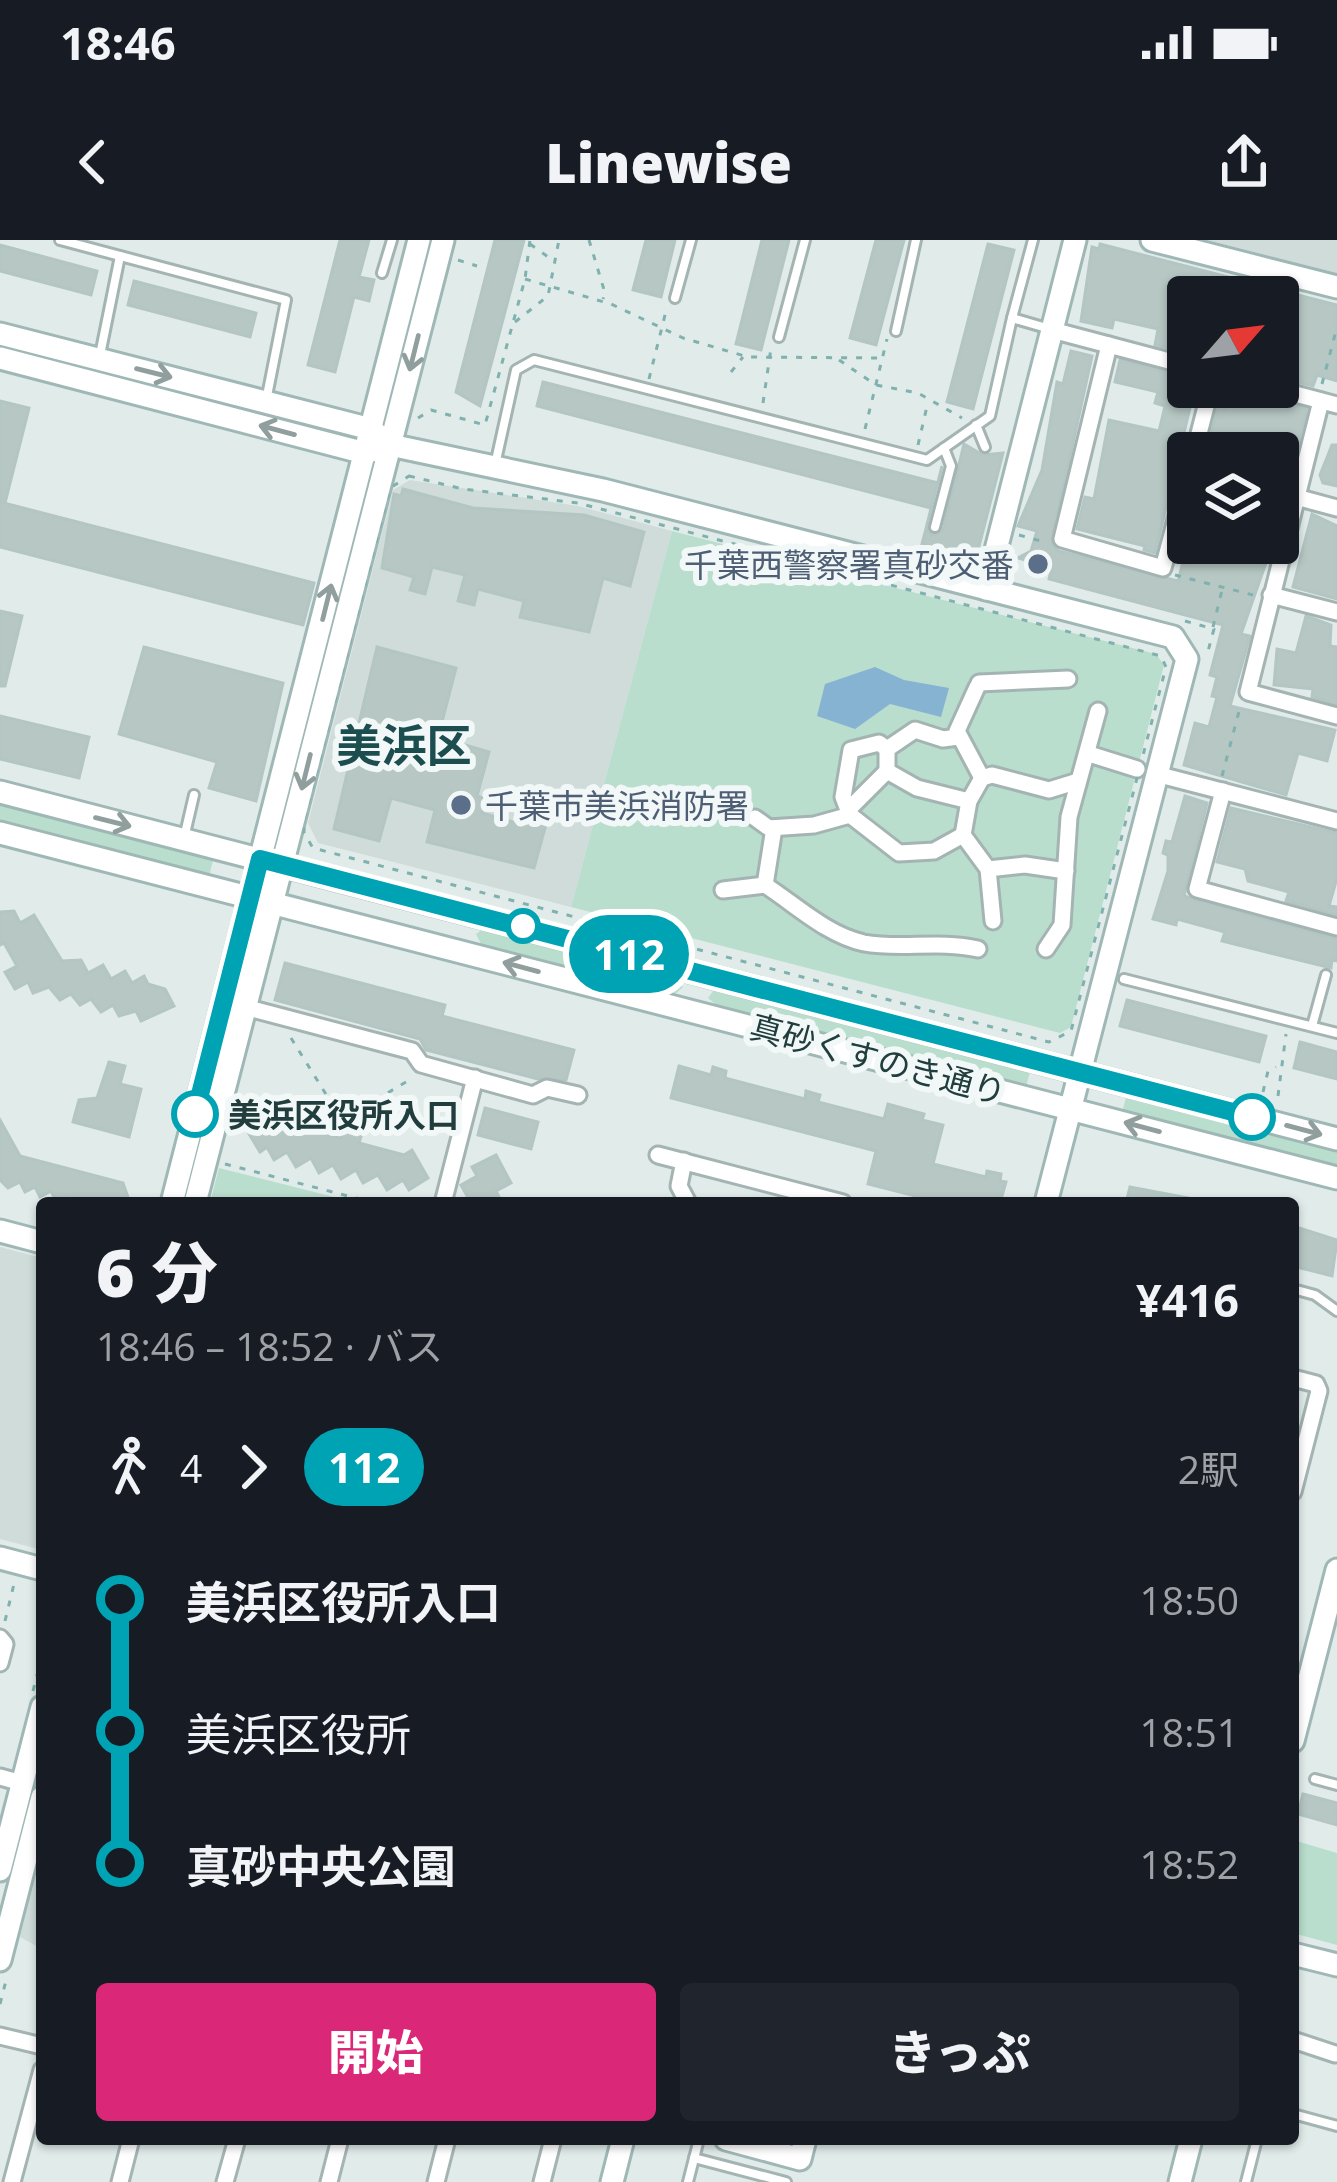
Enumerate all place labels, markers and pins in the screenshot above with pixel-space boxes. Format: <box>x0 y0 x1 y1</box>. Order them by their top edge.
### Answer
place label: 千葉西警察署真砂交番 <box>684 542 1014 587</box>
marker: 千葉西警察署真砂交番 <box>1025 551 1051 577</box>
place label: 千葉市美浜消防署 <box>485 783 749 828</box>
marker: 千葉市美浜消防署 <box>448 792 474 818</box>
unlabelled marker <box>507 910 539 942</box>
marker: 美浜区役所入口 <box>173 1092 217 1136</box>
place label: 美浜区役所入口 <box>228 1092 459 1137</box>
unlabelled marker <box>1230 1095 1274 1139</box>

